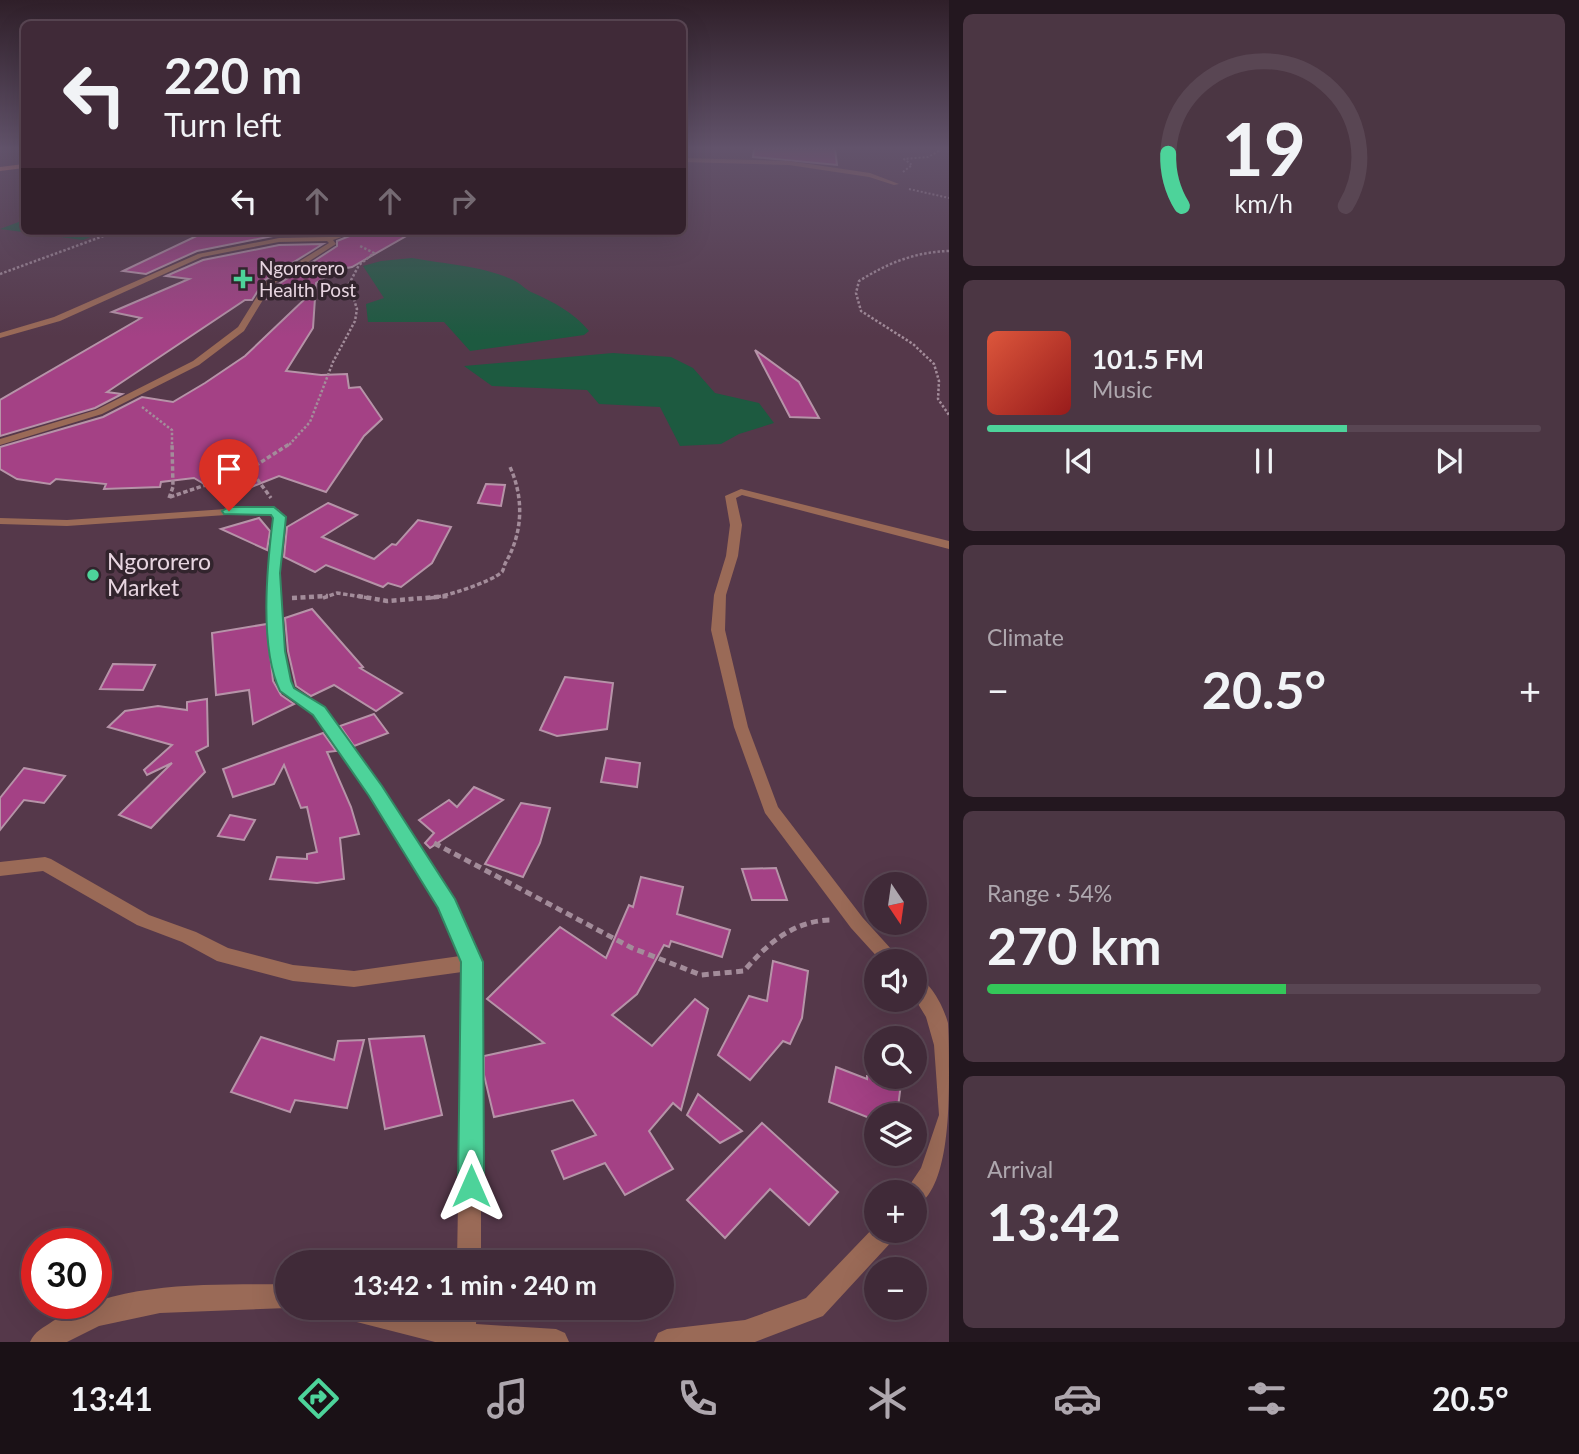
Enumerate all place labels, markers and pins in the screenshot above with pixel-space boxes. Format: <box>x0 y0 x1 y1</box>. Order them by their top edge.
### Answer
place label: Ngororero Health Post <box>259 256 356 301</box>
marker: Ngororero Health Post <box>233 269 253 289</box>
pin <box>199 439 259 511</box>
place label: Ngororero Market <box>107 547 211 601</box>
marker: Ngororero Market <box>85 567 101 583</box>

